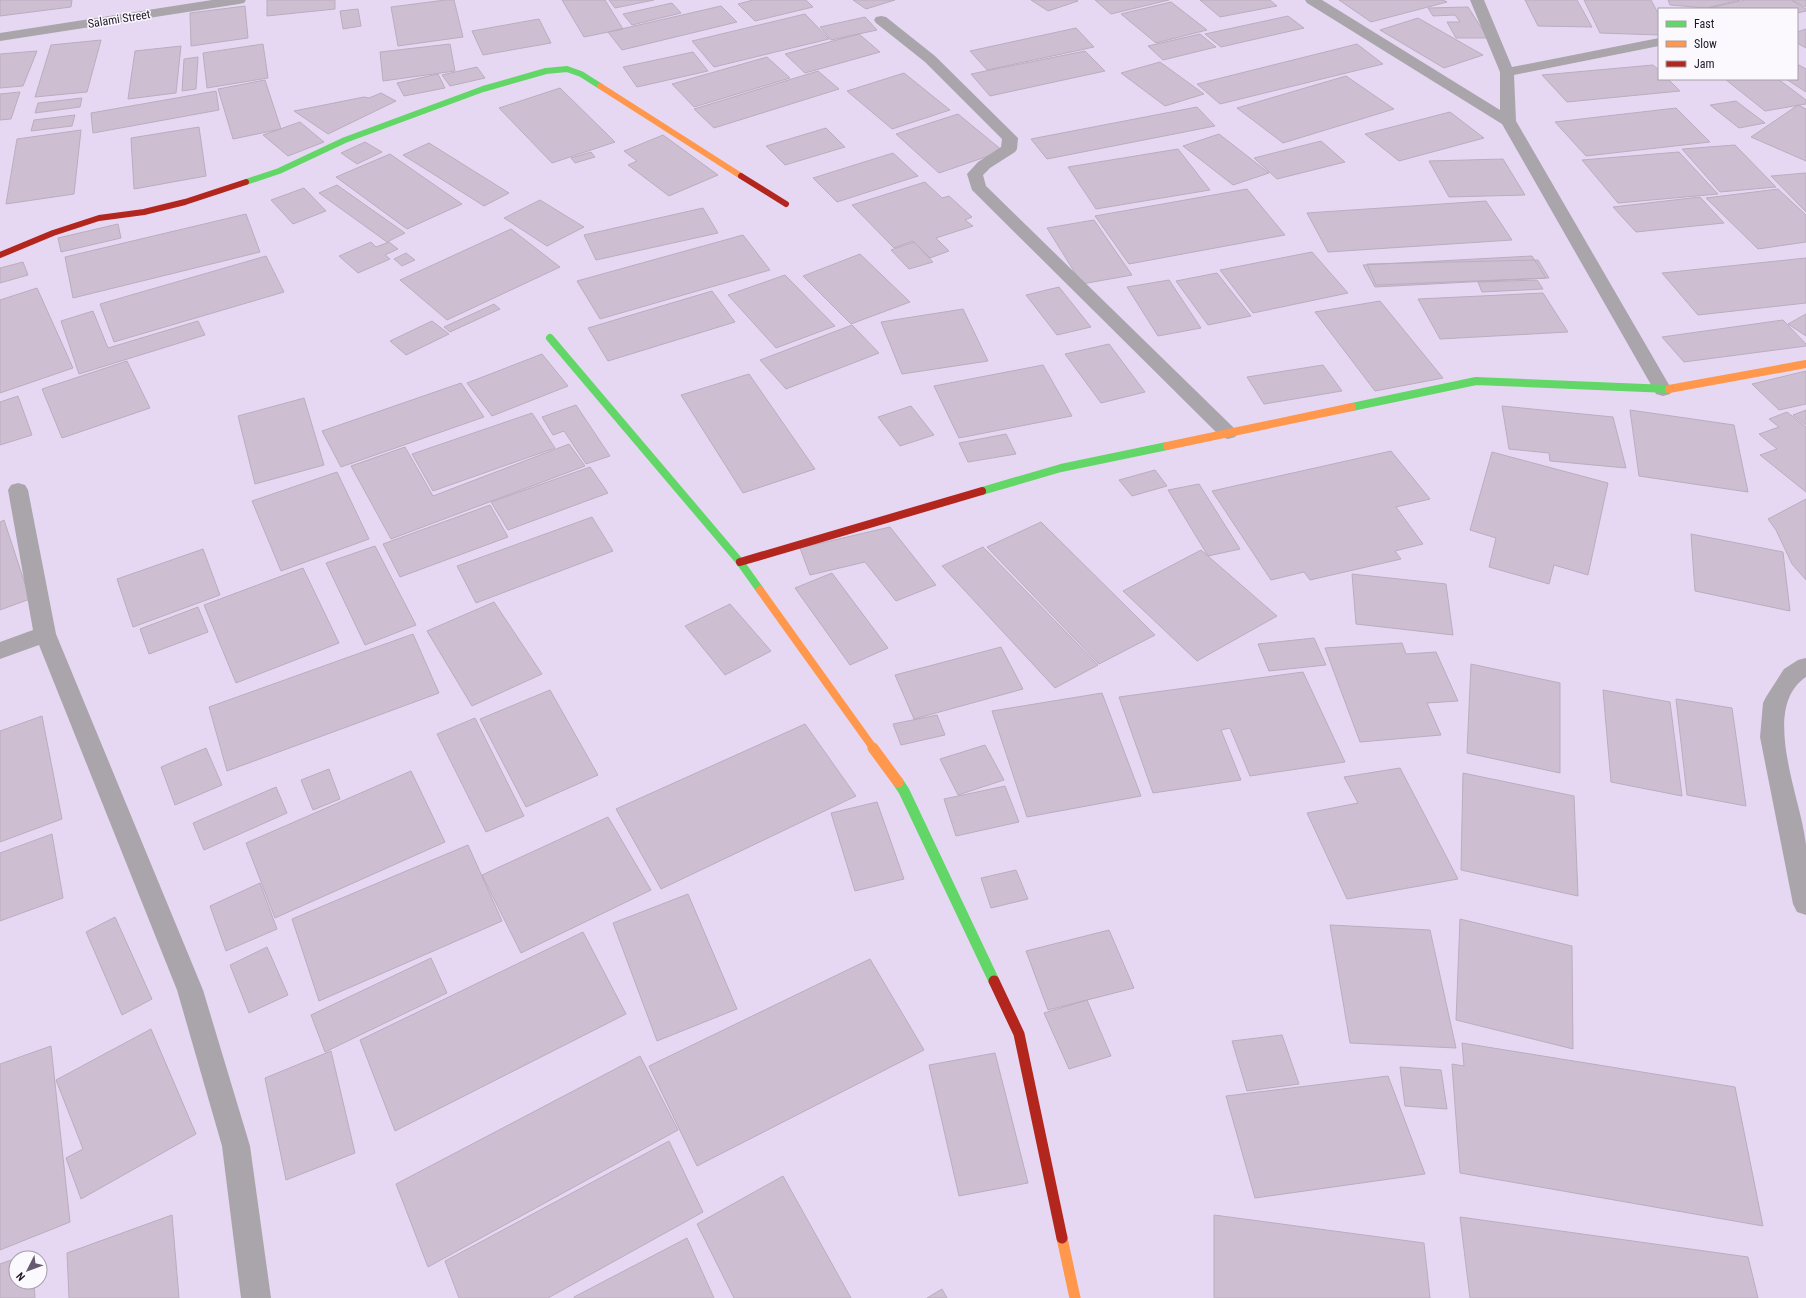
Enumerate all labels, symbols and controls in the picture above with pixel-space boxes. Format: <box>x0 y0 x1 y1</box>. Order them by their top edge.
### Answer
street label: Salami Street <box>87 7 152 31</box>
legend <box>1658 8 1798 80</box>
text: Fast <box>1694 17 1715 31</box>
text: Slow <box>1694 37 1717 51</box>
text: Jam <box>1694 57 1715 71</box>
north arrow <box>8 1250 48 1290</box>
text: N <box>14 1269 28 1283</box>

